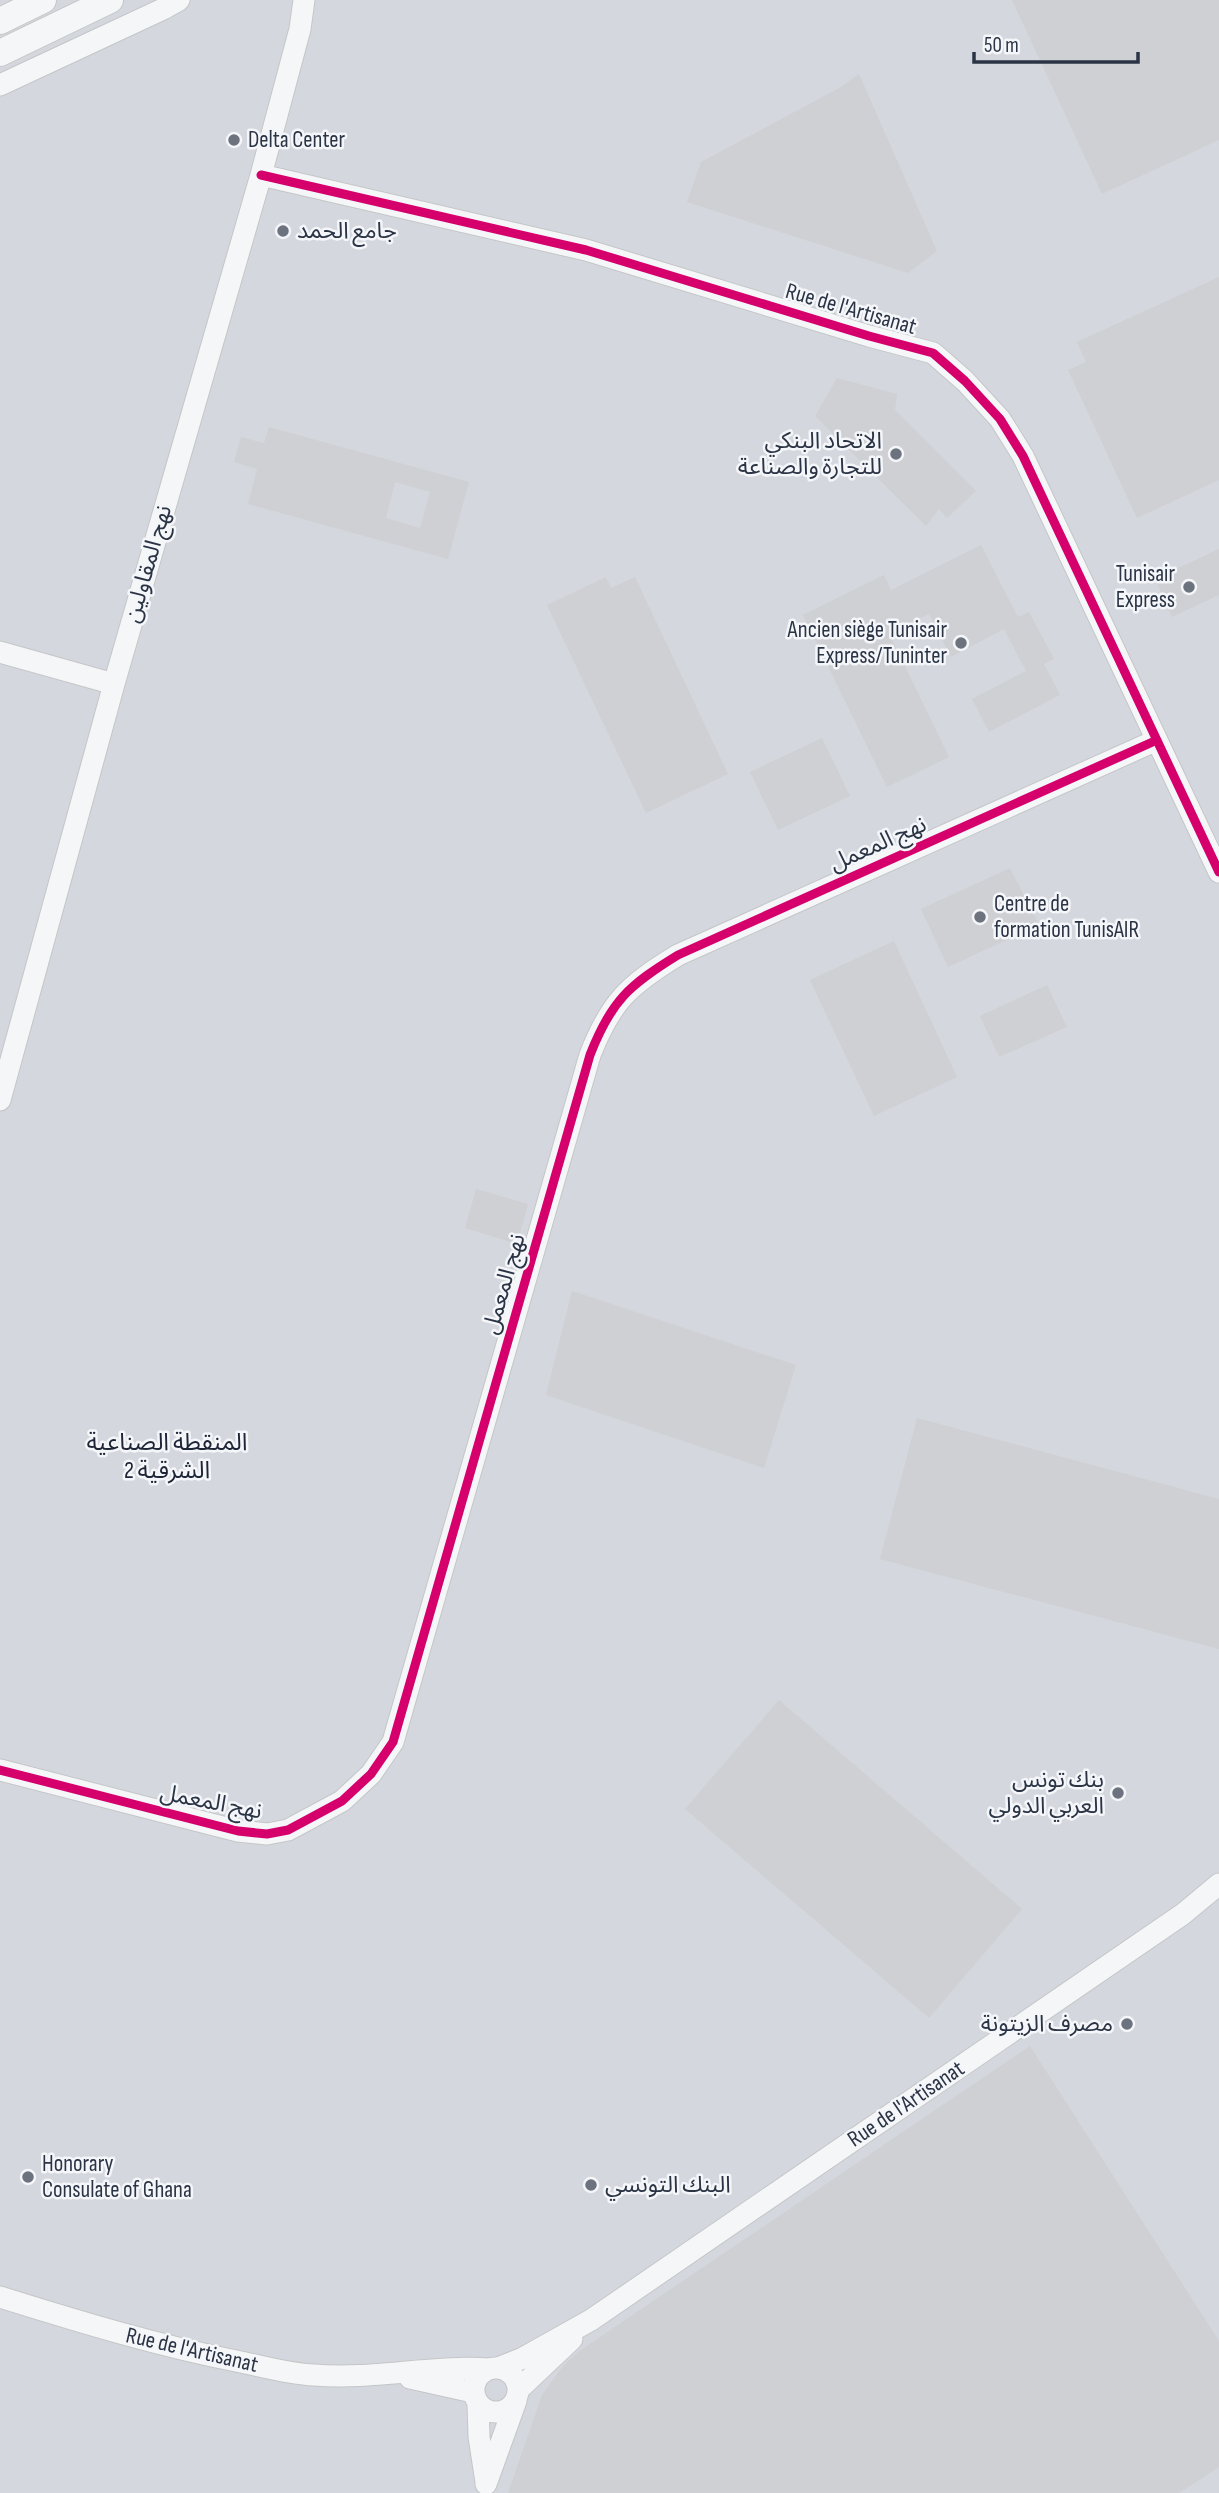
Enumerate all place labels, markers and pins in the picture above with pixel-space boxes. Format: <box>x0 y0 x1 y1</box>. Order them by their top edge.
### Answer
place label: Delta Center <box>248 126 346 154</box>
marker: Delta Center <box>226 132 242 148</box>
place label: جامع الحمد <box>297 217 397 247</box>
marker: جامع الحمد <box>275 223 291 239</box>
place label: الاتحاد البنكي للتجارة والصناعة <box>738 427 882 481</box>
marker: الاتحاد البنكي للتجارة والصناعة <box>888 446 904 462</box>
place label: Tunisair Express <box>1116 560 1175 614</box>
marker: Tunisair Express <box>1181 579 1197 595</box>
place label: Ancien siège Tunisair Express/Tuninter <box>787 616 947 670</box>
marker: Ancien siège Tunisair Express/Tuninter <box>953 635 969 651</box>
place label: Centre de formation TunisAIR <box>994 890 1139 944</box>
marker: Centre de formation TunisAIR <box>972 909 988 925</box>
place label: بنك تونس العربي الدولي <box>988 1766 1104 1822</box>
marker: بنك تونس العربي الدولي <box>1110 1785 1126 1801</box>
place label: مصرف الزيتونة <box>981 2010 1113 2038</box>
marker: مصرف الزيتونة <box>1119 2016 1135 2032</box>
place label: Honorary Consulate of Ghana <box>42 2150 192 2204</box>
marker: Honorary Consulate of Ghana <box>20 2169 36 2185</box>
place label: البنك التونسي <box>605 2171 731 2201</box>
marker: البنك التونسي <box>583 2177 599 2193</box>

